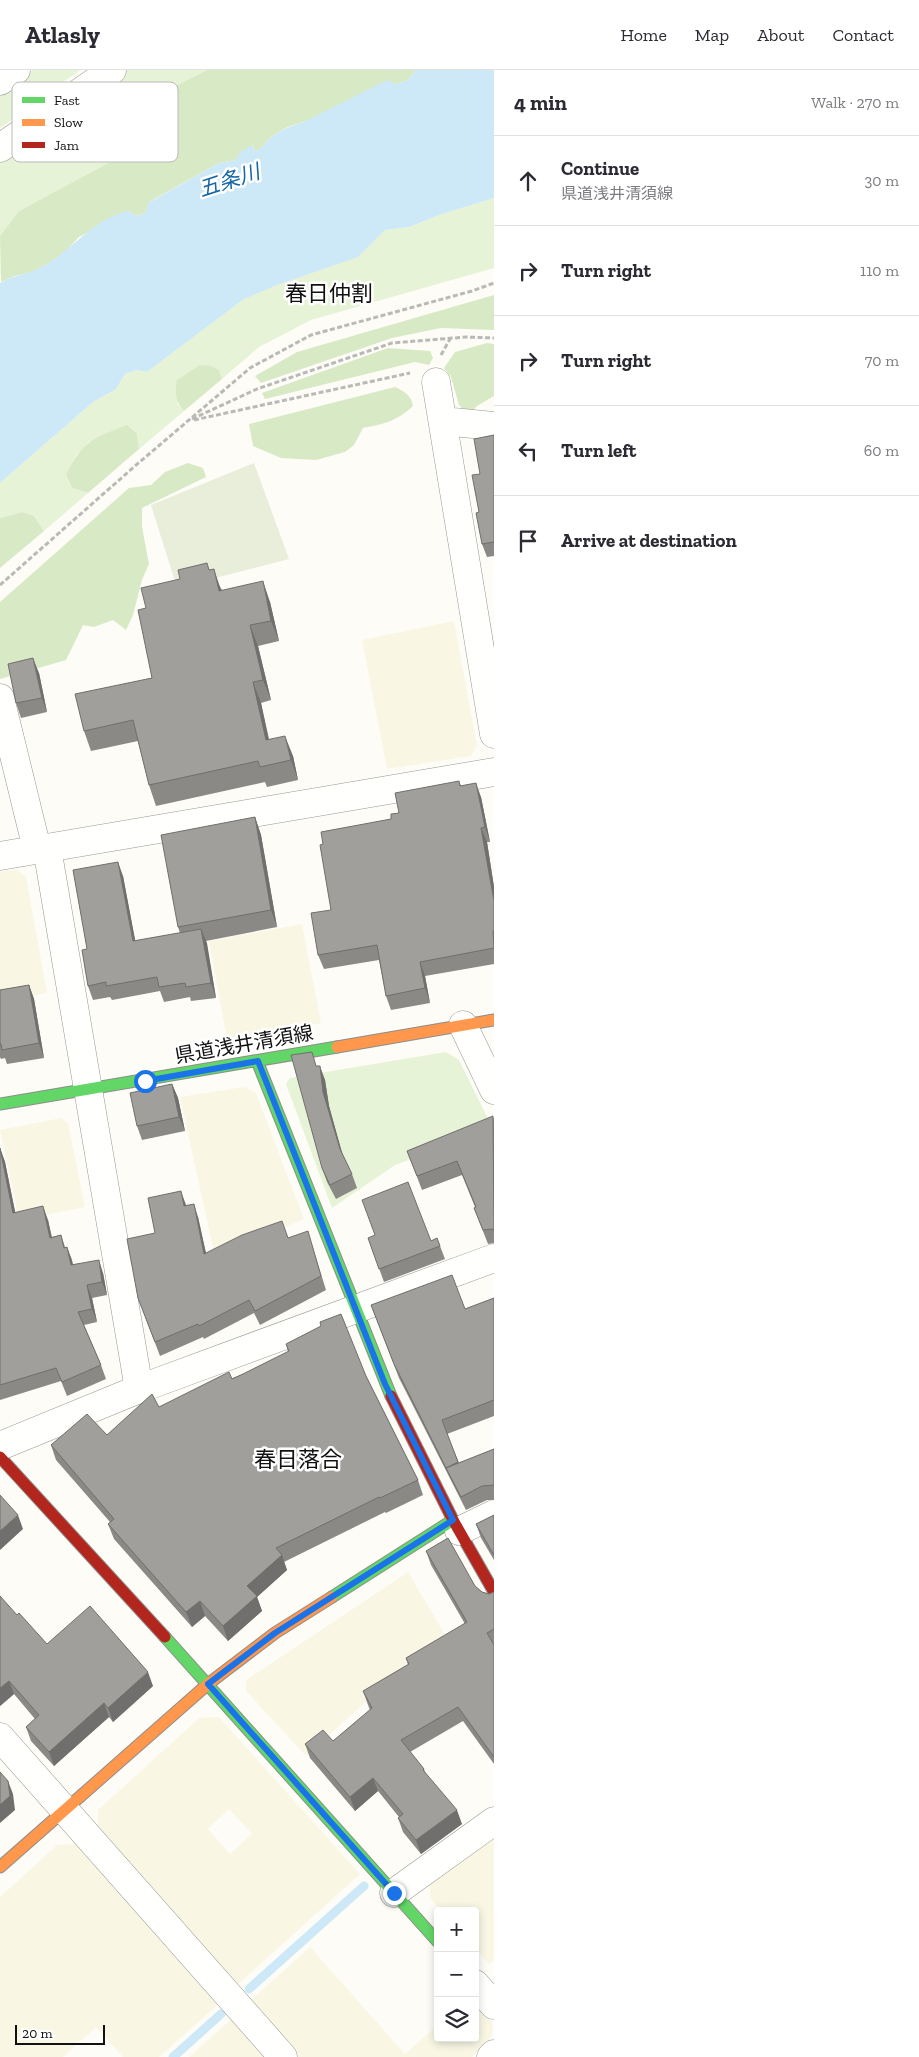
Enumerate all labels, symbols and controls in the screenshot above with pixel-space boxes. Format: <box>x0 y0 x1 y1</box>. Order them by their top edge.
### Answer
text: Atlasly <box>25 20 100 49</box>
text: Home <box>620 24 667 46</box>
text: Map <box>695 24 729 46</box>
text: About <box>757 24 804 46</box>
text: Contact <box>832 24 894 46</box>
legend <box>12 82 178 162</box>
text: 4 min <box>514 90 567 115</box>
text: Fast <box>54 92 81 109</box>
text: Walk · 270 m <box>811 93 899 112</box>
text: Slow <box>54 114 83 131</box>
text: Jam <box>54 137 79 154</box>
text: Continue <box>561 157 639 180</box>
water label: 五条川 <box>195 158 265 202</box>
icon: ahead <box>514 167 542 195</box>
text: 30 m <box>865 171 899 190</box>
text: 県道浅井清須線 <box>561 184 673 203</box>
icon: right <box>514 257 542 285</box>
text: Turn right <box>561 259 651 282</box>
text: 110 m <box>860 261 899 280</box>
district label: 春日仲割 <box>285 280 373 307</box>
icon: right <box>514 347 542 375</box>
text: Turn right <box>561 349 651 372</box>
text: 70 m <box>865 351 899 370</box>
icon: left <box>514 437 542 465</box>
text: Turn left <box>561 439 636 462</box>
text: 60 m <box>864 441 899 460</box>
icon: arrive <box>514 527 542 555</box>
text: Arrive at destination <box>561 529 737 552</box>
street label: 県道浅井清須線 <box>173 1020 315 1068</box>
route start <box>134 1070 157 1093</box>
district label: 春日落合 <box>254 1446 342 1473</box>
route end <box>383 1882 406 1905</box>
map controls <box>434 1907 479 2042</box>
button: + <box>434 1907 479 1952</box>
button: − <box>434 1952 479 1997</box>
button: layers <box>434 1997 479 2042</box>
scale bar <box>15 2022 105 2045</box>
text: 20 m <box>22 2025 53 2042</box>

